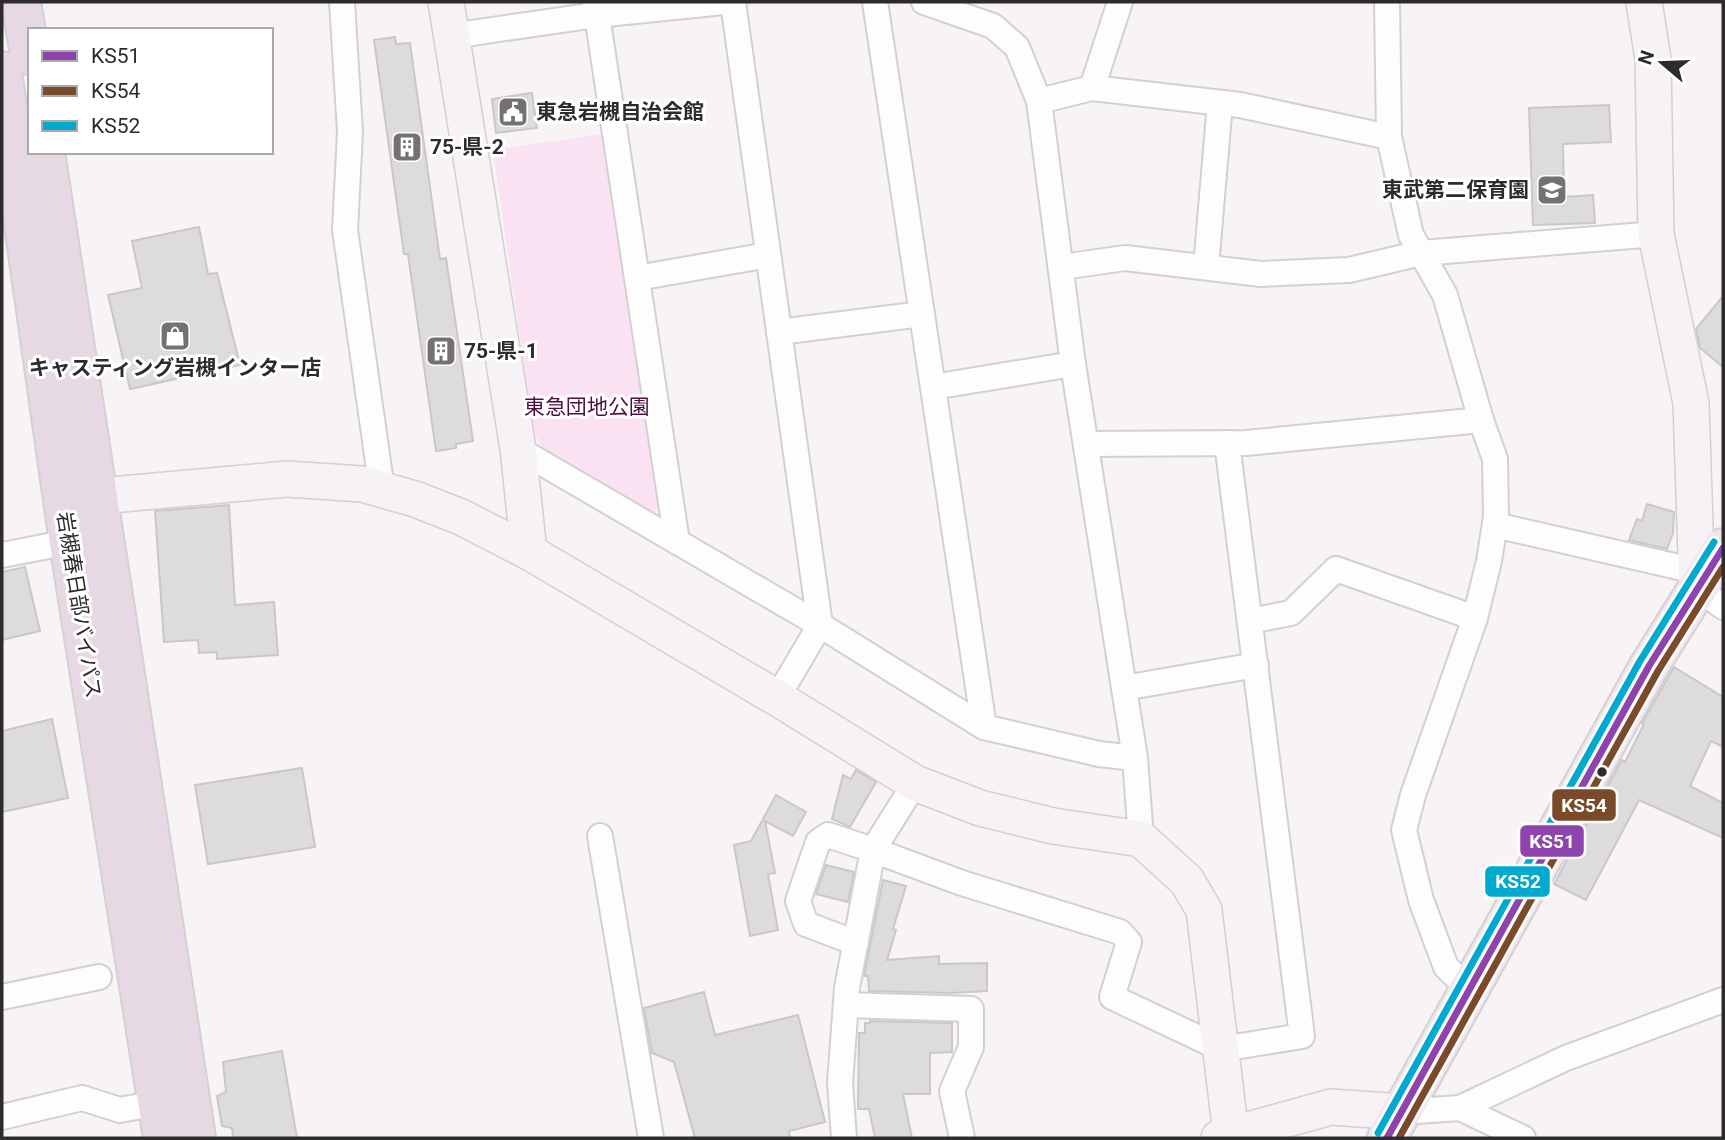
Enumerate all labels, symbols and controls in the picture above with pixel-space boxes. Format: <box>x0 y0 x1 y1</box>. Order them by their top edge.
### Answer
legend <box>28 28 273 154</box>
north arrow <box>1627 28 1697 98</box>
text: KS51 <box>91 44 140 68</box>
text: N <box>1633 48 1659 68</box>
text: KS54 <box>91 79 140 103</box>
public building icon: 東急岩槻自治会館 <box>496 95 530 129</box>
place label: 東急岩槻自治会館 <box>536 100 704 124</box>
text: KS52 <box>91 114 140 138</box>
building icon: 75-県-2 <box>390 130 424 164</box>
place label: 75-県-2 <box>430 135 504 159</box>
school or university icon: 東武第二保育園 <box>1535 173 1569 207</box>
place label: 東武第二保育園 <box>1382 178 1529 202</box>
shop icon: キャスティング岩槻インター店 <box>158 319 192 353</box>
building icon: 75-県-1 <box>424 334 458 368</box>
place label: 75-県-1 <box>464 339 538 363</box>
place label: キャスティング岩槻インター店 <box>29 356 321 380</box>
park label: 東急団地公園 <box>524 395 650 419</box>
street label: 岩槻春日部バイパス <box>52 510 106 700</box>
unlabelled marker <box>1595 765 1609 779</box>
line badge: KS54 <box>1551 788 1617 822</box>
text: KS54 <box>1561 794 1607 817</box>
line badge: KS51 <box>1519 824 1585 858</box>
text: KS51 <box>1529 830 1575 853</box>
line badge: KS52 <box>1484 865 1551 898</box>
text: KS52 <box>1495 870 1541 893</box>

